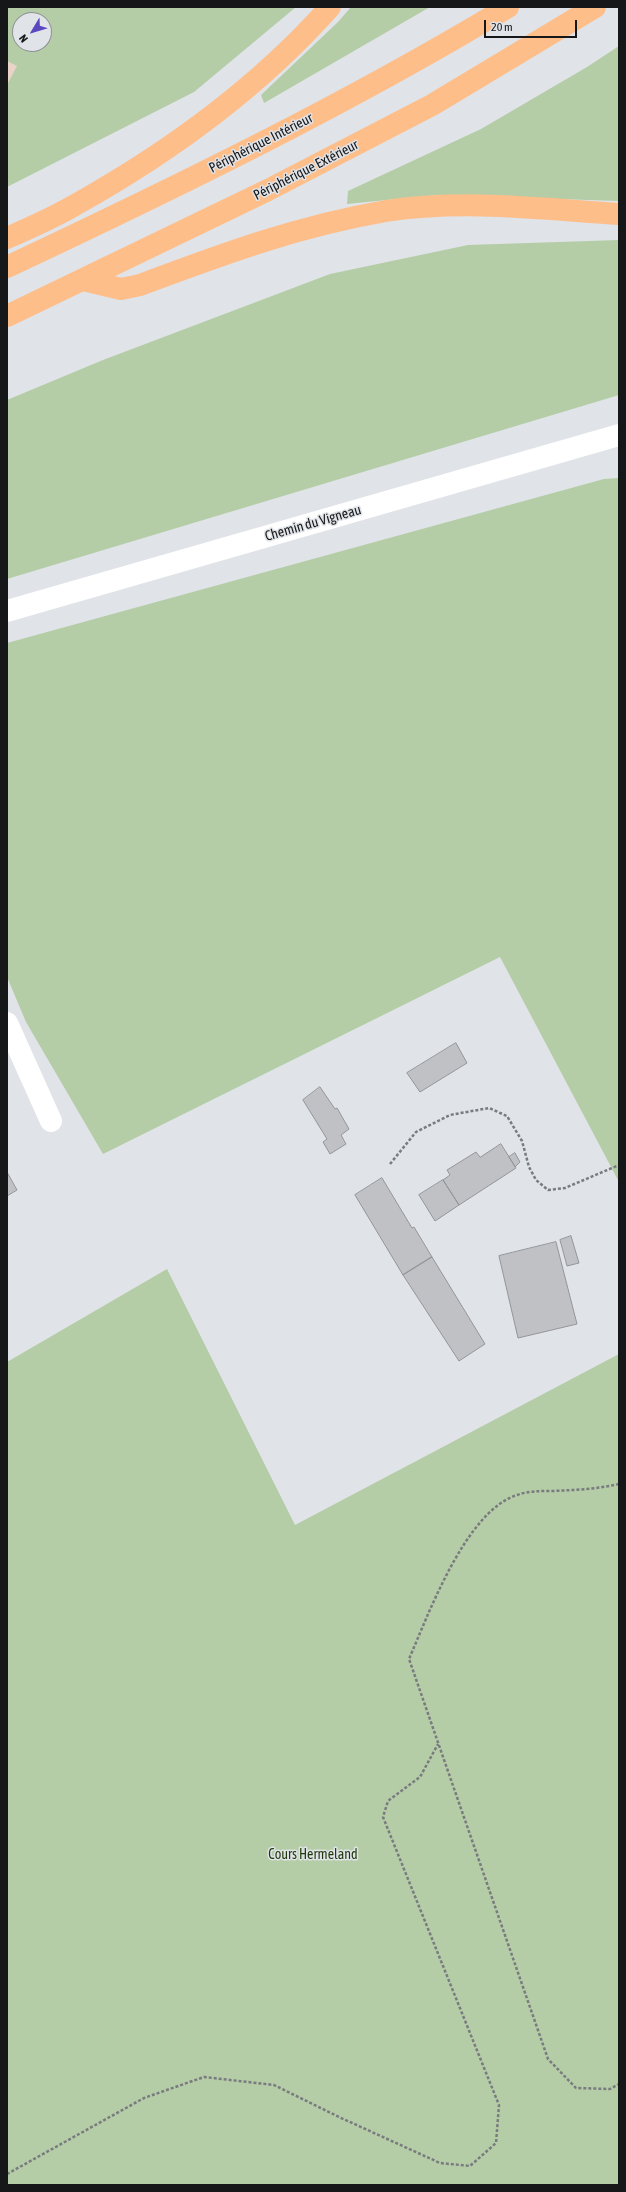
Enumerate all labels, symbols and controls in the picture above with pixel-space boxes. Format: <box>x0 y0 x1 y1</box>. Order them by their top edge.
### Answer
north arrow <box>12 12 52 52</box>
scale bar <box>486 12 579 38</box>
text: 20 m <box>491 20 513 34</box>
text: N <box>17 33 30 45</box>
street label: Périphérique Intérieur <box>206 110 316 176</box>
street label: Périphérique Extérieur <box>251 136 361 204</box>
street label: Chemin du Vigneau <box>263 501 363 545</box>
park label: Cours Hermeland <box>268 1847 358 1863</box>

